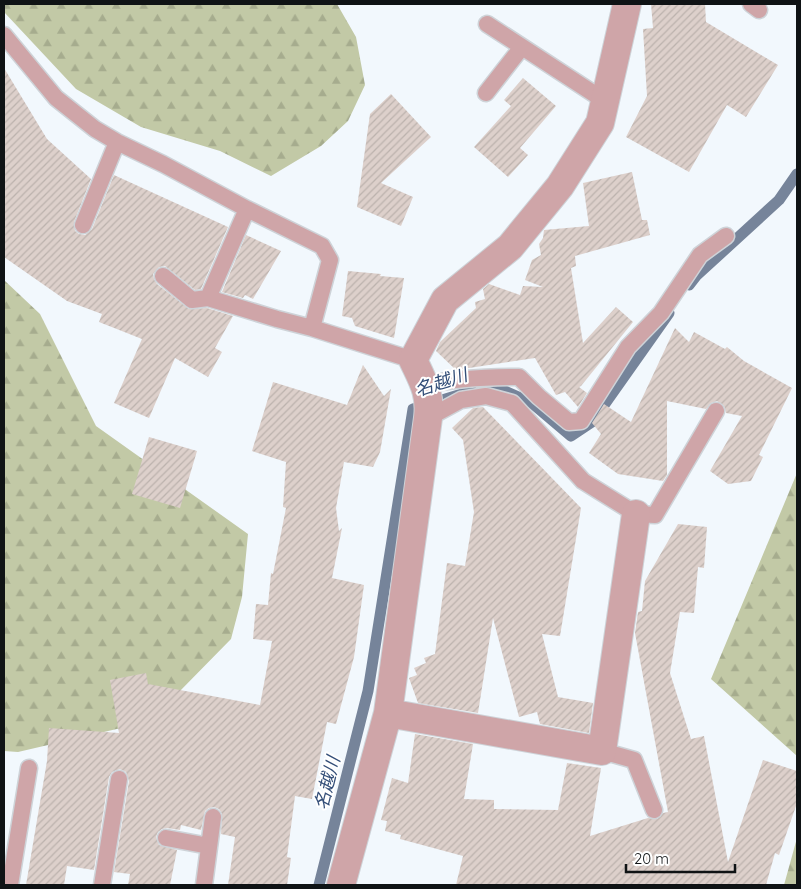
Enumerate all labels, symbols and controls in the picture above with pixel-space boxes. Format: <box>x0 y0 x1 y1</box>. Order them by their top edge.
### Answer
water label: 名越川 <box>412 362 472 401</box>
water label: 名越川 <box>309 752 345 812</box>
scale bar <box>626 842 735 874</box>
text: 20 m <box>634 849 669 868</box>

